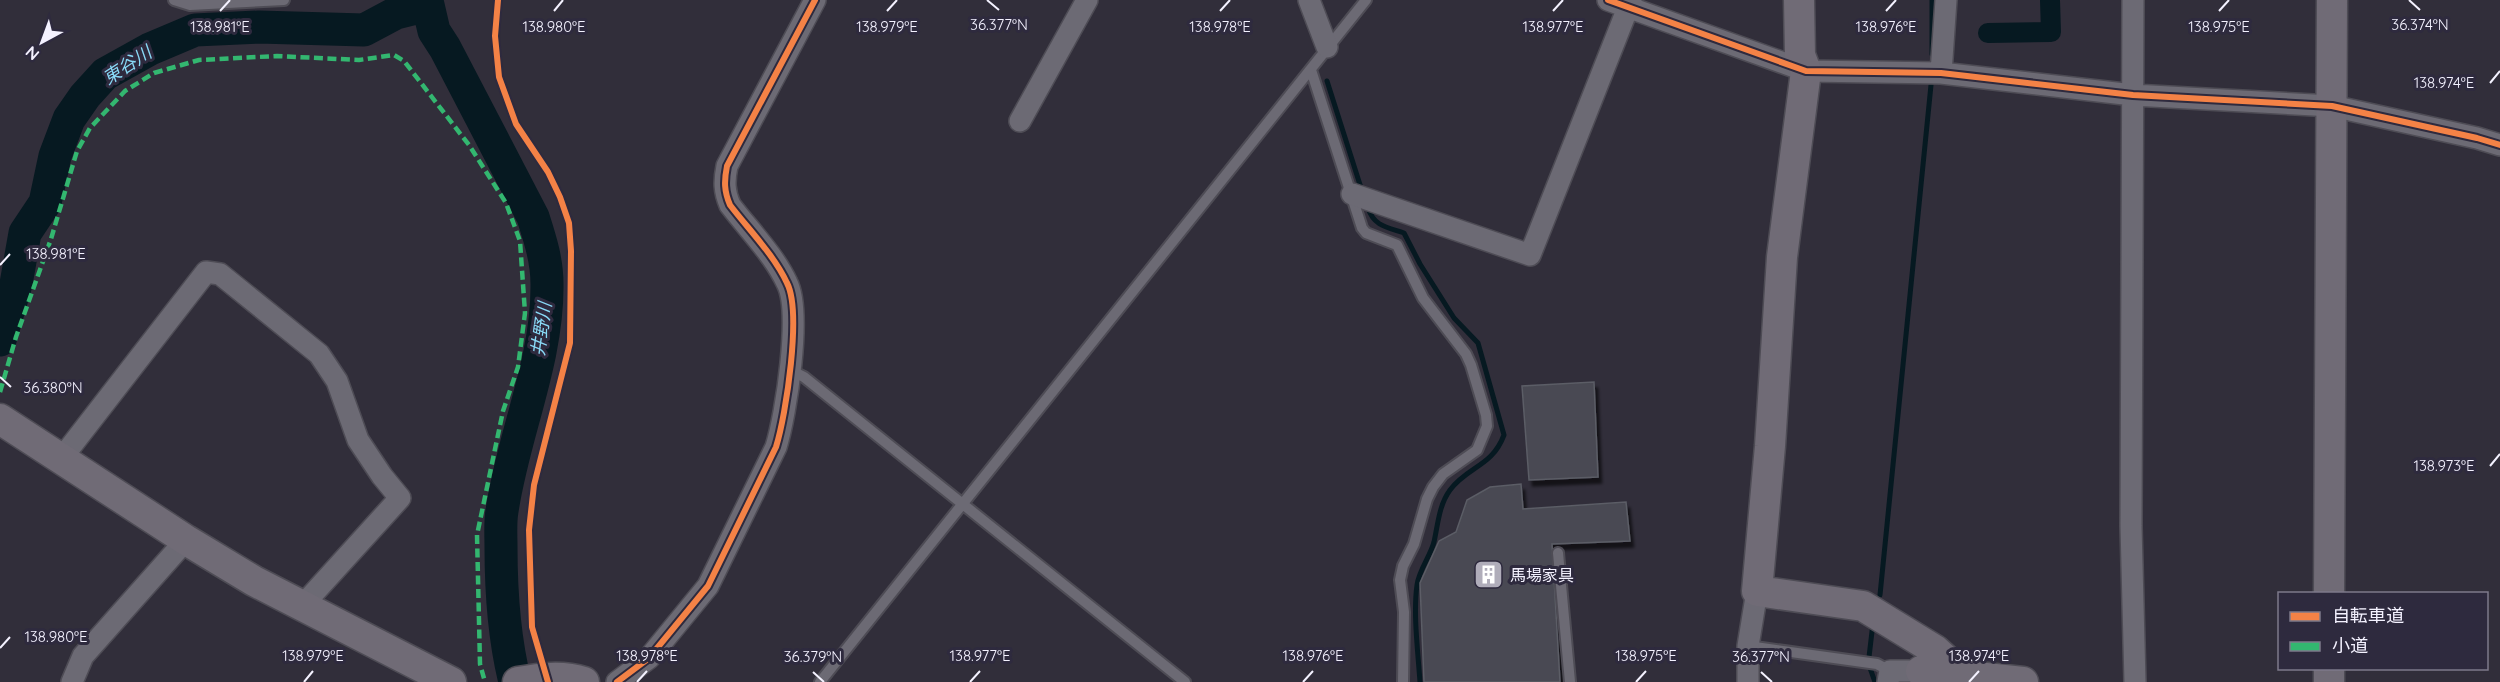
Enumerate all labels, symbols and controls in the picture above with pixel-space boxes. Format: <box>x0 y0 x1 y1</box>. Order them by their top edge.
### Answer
north arrow <box>12 12 72 72</box>
text: 36.377°N <box>970 15 1028 34</box>
text: 36.374°N <box>2391 15 2449 34</box>
text: 138.981°E <box>190 17 250 36</box>
text: 138.980°E <box>522 17 586 36</box>
text: 138.979°E <box>856 17 918 36</box>
text: 138.978°E <box>1189 17 1251 36</box>
text: 138.977°E <box>1522 17 1584 36</box>
text: 138.976°E <box>1856 17 1916 36</box>
text: 138.975°E <box>2188 17 2250 36</box>
water label: 東谷川 <box>98 40 158 89</box>
text: N <box>21 42 43 65</box>
text: 138.974°E <box>2414 73 2474 92</box>
text: 138.981°E <box>26 244 86 263</box>
water label: 井野川 <box>526 299 556 357</box>
text: 36.380°N <box>23 378 83 397</box>
text: 138.973°E <box>2413 456 2475 475</box>
building icon: 馬場家具 <box>1473 559 1505 591</box>
place label: 馬場家具 <box>1510 565 1574 585</box>
legend <box>2278 592 2488 670</box>
text: 自転車道 <box>2332 604 2404 627</box>
text: 138.980°E <box>24 627 88 646</box>
text: 小道 <box>2332 634 2368 657</box>
text: 138.979°E <box>282 646 344 665</box>
text: 138.978°E <box>616 646 678 665</box>
text: 138.977°E <box>949 646 1011 665</box>
text: 138.976°E <box>1283 646 1343 665</box>
text: 138.975°E <box>1615 646 1677 665</box>
text: 138.974°E <box>1949 646 2009 665</box>
text: 36.379°N <box>784 647 842 666</box>
text: 36.377°N <box>1732 647 1790 666</box>

